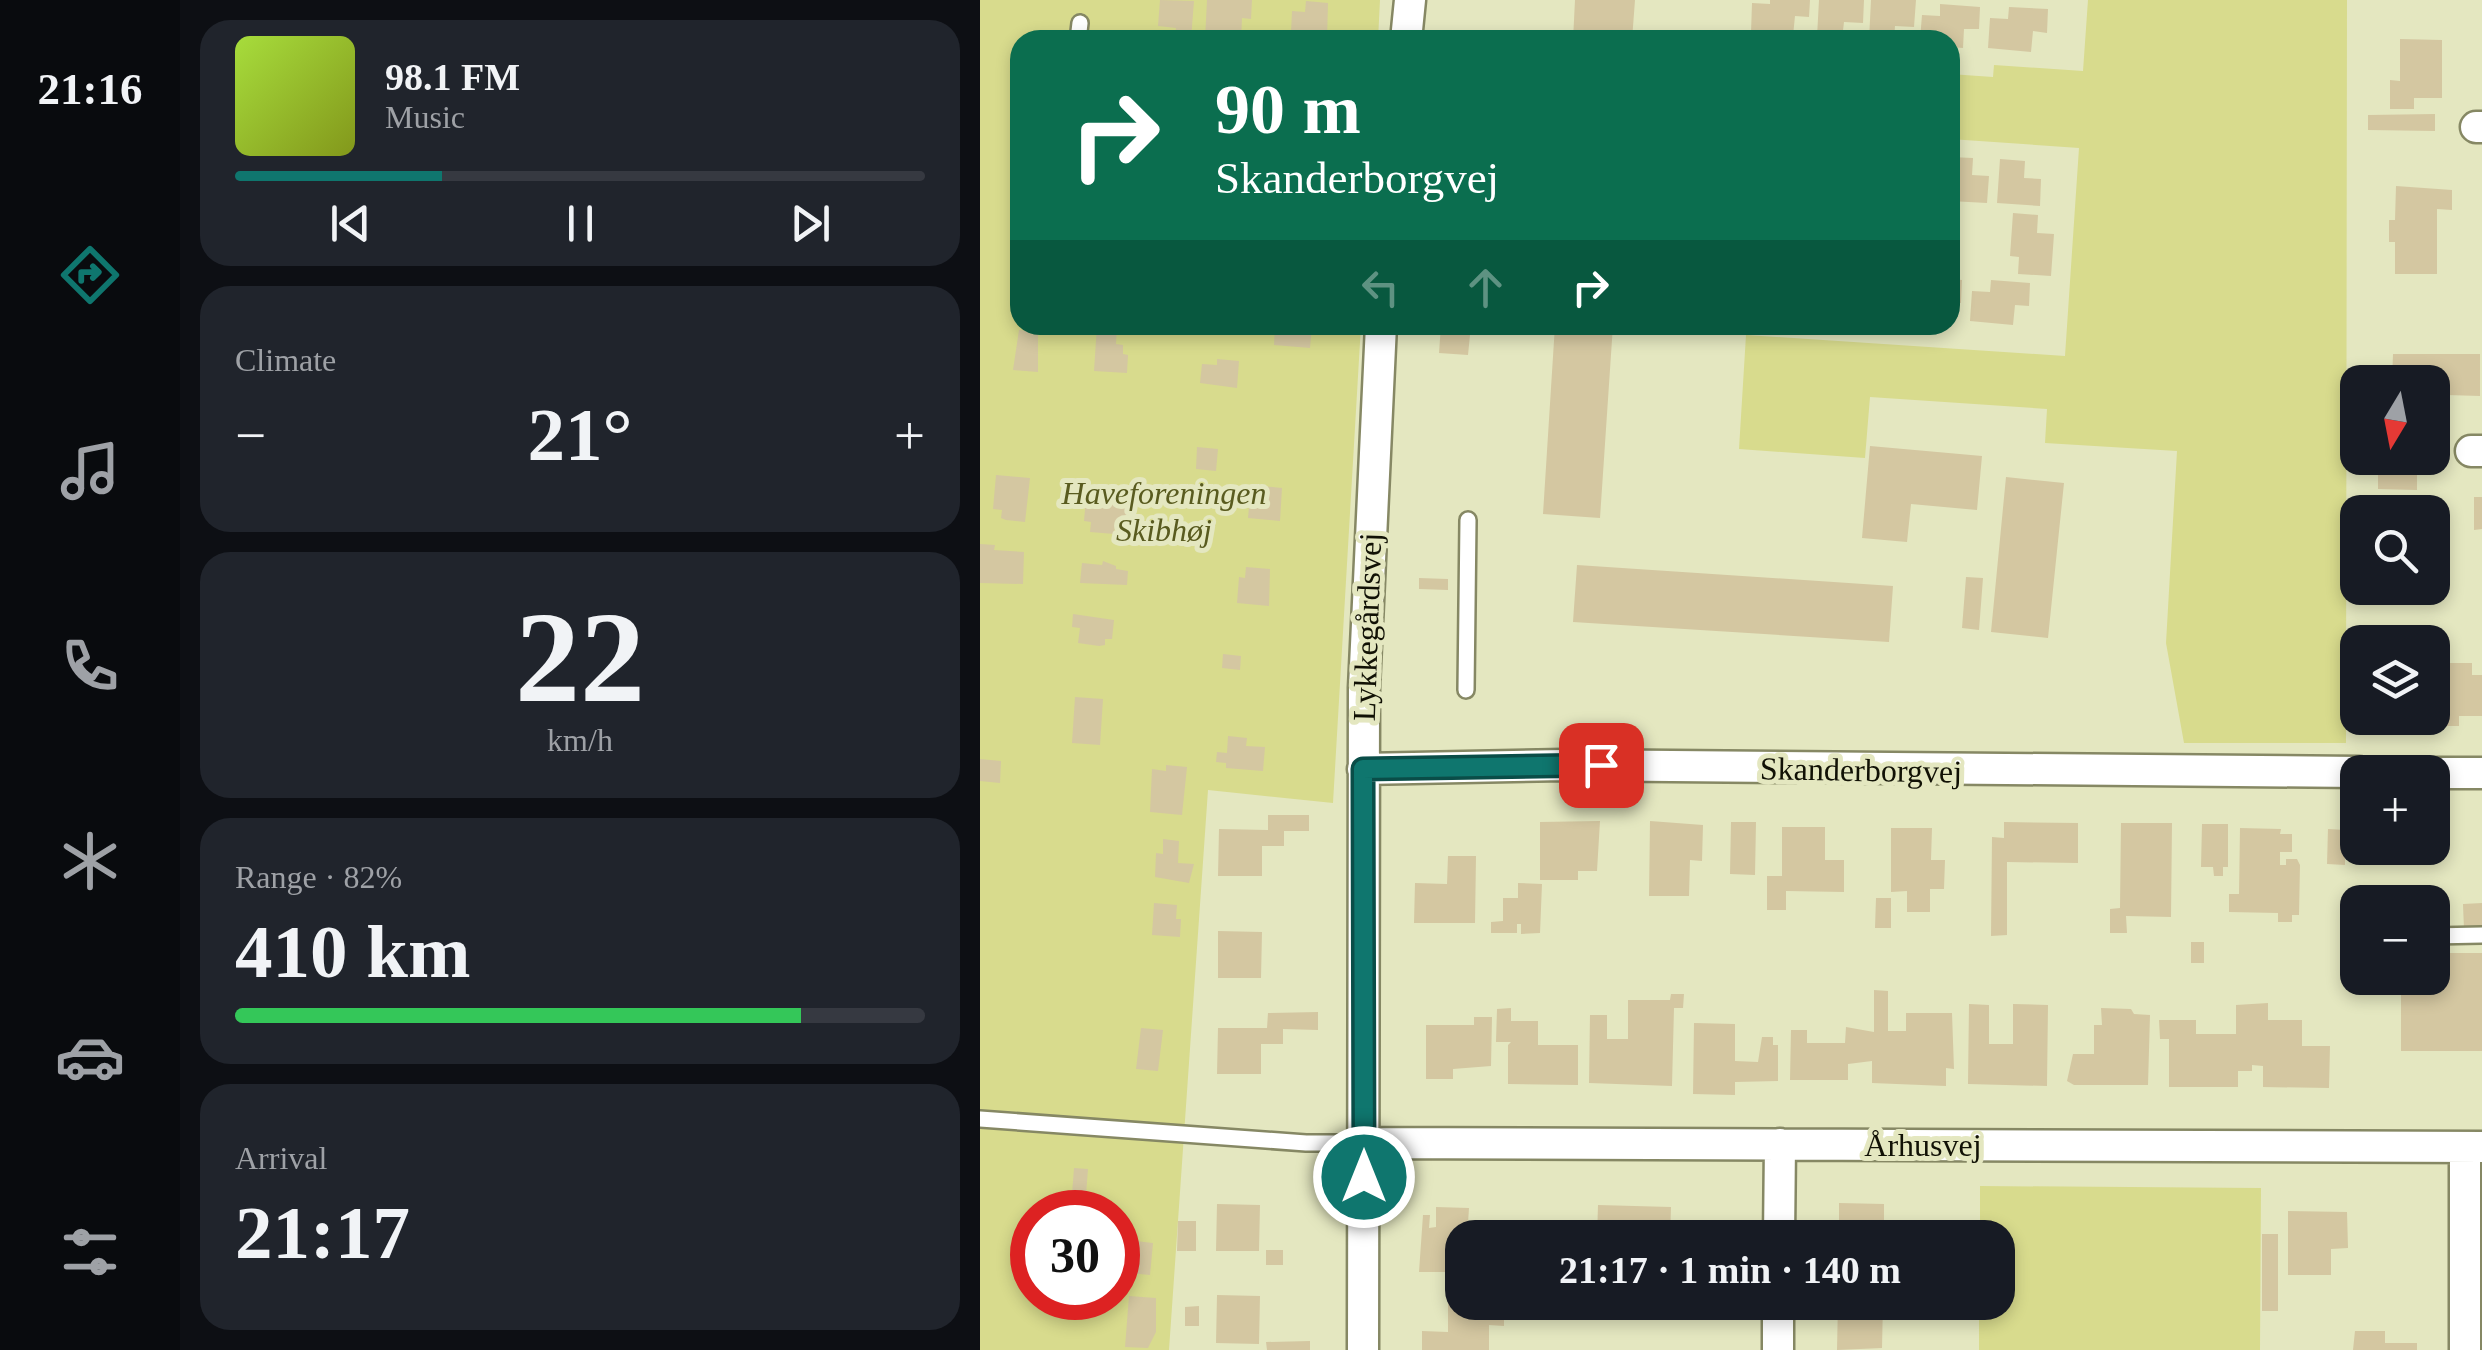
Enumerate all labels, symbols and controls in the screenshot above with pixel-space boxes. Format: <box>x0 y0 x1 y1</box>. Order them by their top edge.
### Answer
text: 98.1 FM <box>385 56 520 98</box>
text: 21:16 <box>38 64 143 114</box>
icon: right <box>1050 70 1180 200</box>
text: 90 m <box>1215 71 1361 148</box>
text: Music <box>385 99 465 135</box>
text: Skanderborgvej <box>1215 153 1499 203</box>
icon: previous <box>323 196 378 251</box>
icon: pause <box>553 196 608 251</box>
icon: next <box>783 196 838 251</box>
icon: directions <box>55 240 125 310</box>
icon: left <box>1353 260 1408 315</box>
icon: ahead <box>1458 260 1513 315</box>
icon: right <box>1563 260 1618 315</box>
text: Climate <box>235 342 336 378</box>
north arrow <box>2340 365 2450 475</box>
map controls <box>2340 365 2450 995</box>
text: 21° <box>528 393 633 476</box>
text: − <box>235 405 266 466</box>
text: + <box>894 405 925 466</box>
icon: music <box>55 436 125 506</box>
park label: Haveforeningen Skibhøj <box>1061 475 1266 548</box>
button: search <box>2340 495 2450 605</box>
street label: Lykkegårdsvej <box>1346 532 1388 722</box>
text: 22 <box>515 585 645 729</box>
button: layers <box>2340 625 2450 735</box>
icon: phone <box>55 631 125 701</box>
text: km/h <box>547 722 613 758</box>
pin <box>1559 723 1644 808</box>
icon: arrive <box>1574 738 1629 793</box>
street label: Skanderborgvej <box>1760 750 1962 790</box>
button: + <box>2340 755 2450 865</box>
icon: climate <box>55 826 125 896</box>
text: Range · 82% <box>235 859 402 895</box>
button: − <box>2340 885 2450 995</box>
text: 410 km <box>235 910 470 993</box>
icon: car <box>55 1022 125 1092</box>
position arrow <box>1312 1125 1416 1229</box>
street label: Århusvej <box>1864 1127 1982 1163</box>
text: Arrival <box>235 1140 327 1176</box>
speed limit sign: 30 <box>1010 1190 1140 1320</box>
text: 21:17 <box>235 1191 410 1274</box>
icon: filters <box>55 1217 125 1287</box>
text: 21:17 · 1 min · 140 m <box>1559 1249 1901 1291</box>

